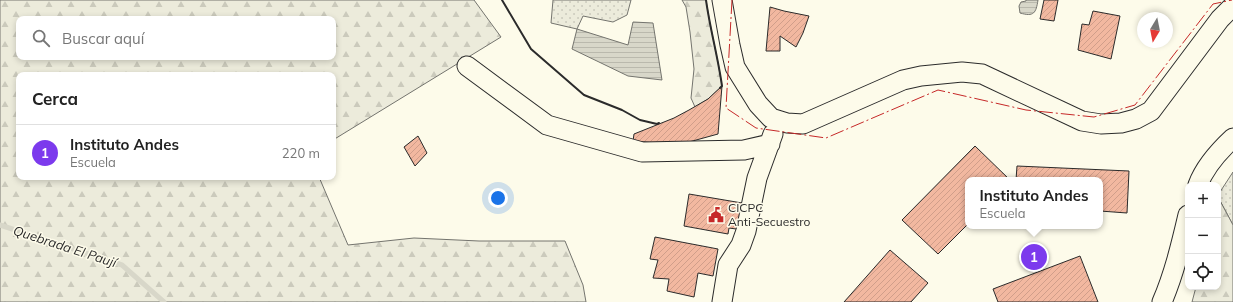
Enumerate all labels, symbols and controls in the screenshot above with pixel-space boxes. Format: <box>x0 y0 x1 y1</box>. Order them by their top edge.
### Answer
north arrow <box>1137 12 1173 48</box>
search box <box>16 16 336 60</box>
icon: search <box>30 27 52 49</box>
text: Buscar aquí <box>62 29 144 48</box>
text: Cerca <box>32 88 78 109</box>
text: Instituto Andes <box>70 135 179 154</box>
text: 1 <box>41 145 49 161</box>
text: 220 m <box>282 145 320 161</box>
text: Escuela <box>70 154 116 170</box>
popup <box>965 177 1103 229</box>
map controls <box>1185 182 1221 290</box>
button: + <box>1185 182 1221 218</box>
text: Instituto Andes <box>980 186 1088 205</box>
your location <box>488 188 508 208</box>
place label: CICPC Anti-Secuestro <box>728 200 811 229</box>
text: Escuela <box>980 205 1025 221</box>
public building icon: CICPC Anti-Secuestro <box>707 206 725 224</box>
button: − <box>1185 218 1221 254</box>
water label: Quebrada El Paují <box>11 222 120 271</box>
pin: 1 <box>1021 242 1047 272</box>
button: locate <box>1185 254 1221 290</box>

